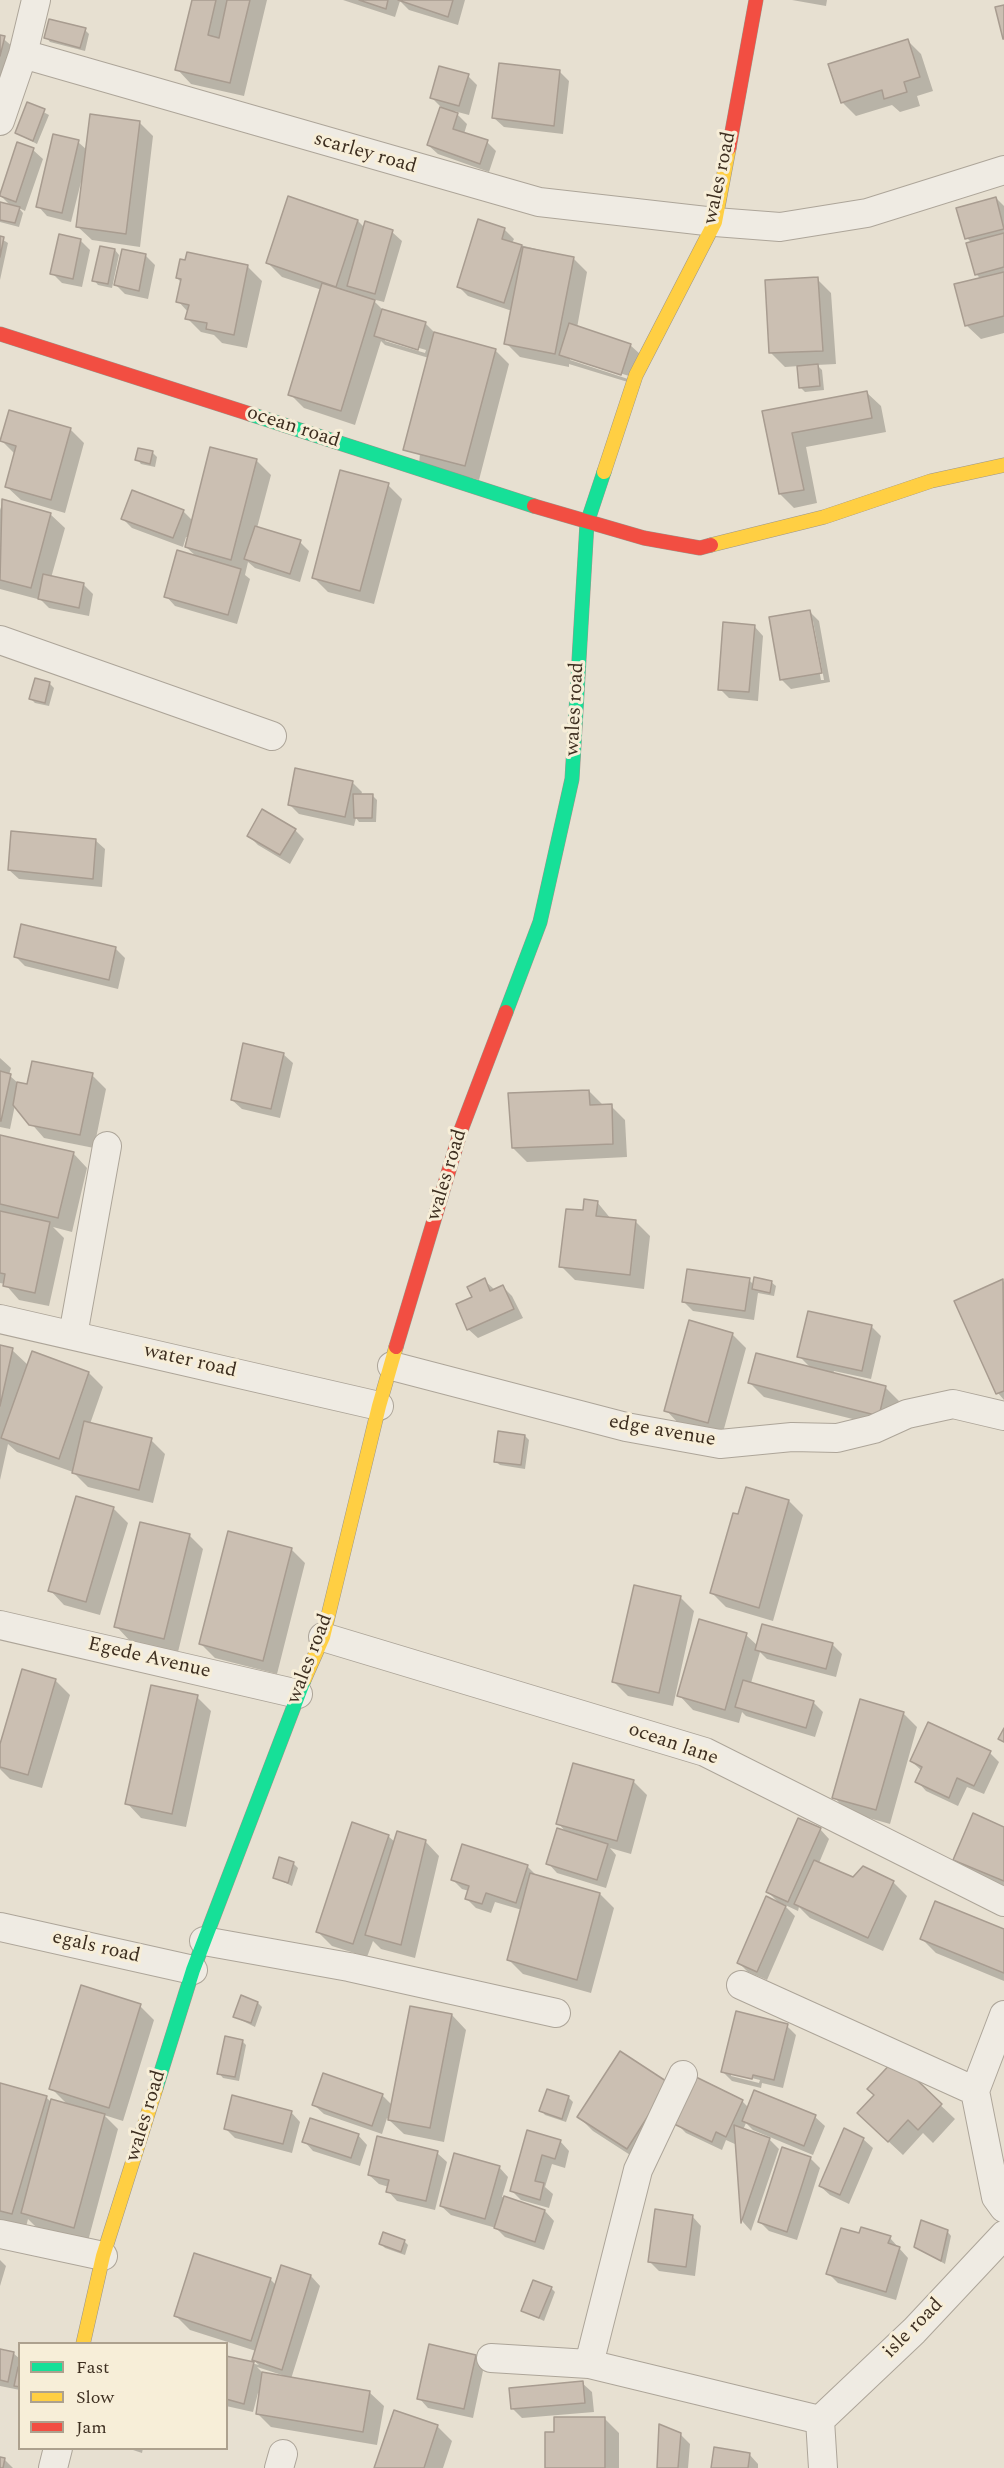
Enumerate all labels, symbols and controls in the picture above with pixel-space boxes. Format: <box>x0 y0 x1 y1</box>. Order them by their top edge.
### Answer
street label: scarley road <box>311 128 419 180</box>
street label: wales road <box>700 130 742 226</box>
street label: ocean road <box>243 402 343 454</box>
street label: wales road <box>562 662 590 756</box>
street label: wales road <box>423 1127 473 1223</box>
street label: water road <box>141 1340 239 1384</box>
street label: edge avenue <box>607 1411 717 1453</box>
street label: wales road <box>283 1611 339 1707</box>
street label: Egede Avenue <box>85 1633 213 1685</box>
street label: ocean lane <box>625 1718 721 1772</box>
street label: egals road <box>50 1926 142 1970</box>
street label: wales road <box>122 2068 172 2164</box>
street label: isle road <box>879 2294 949 2364</box>
legend <box>18 2342 228 2450</box>
text: Fast <box>76 2354 109 2381</box>
text: Slow <box>76 2384 114 2411</box>
text: Jam <box>76 2414 107 2441</box>

